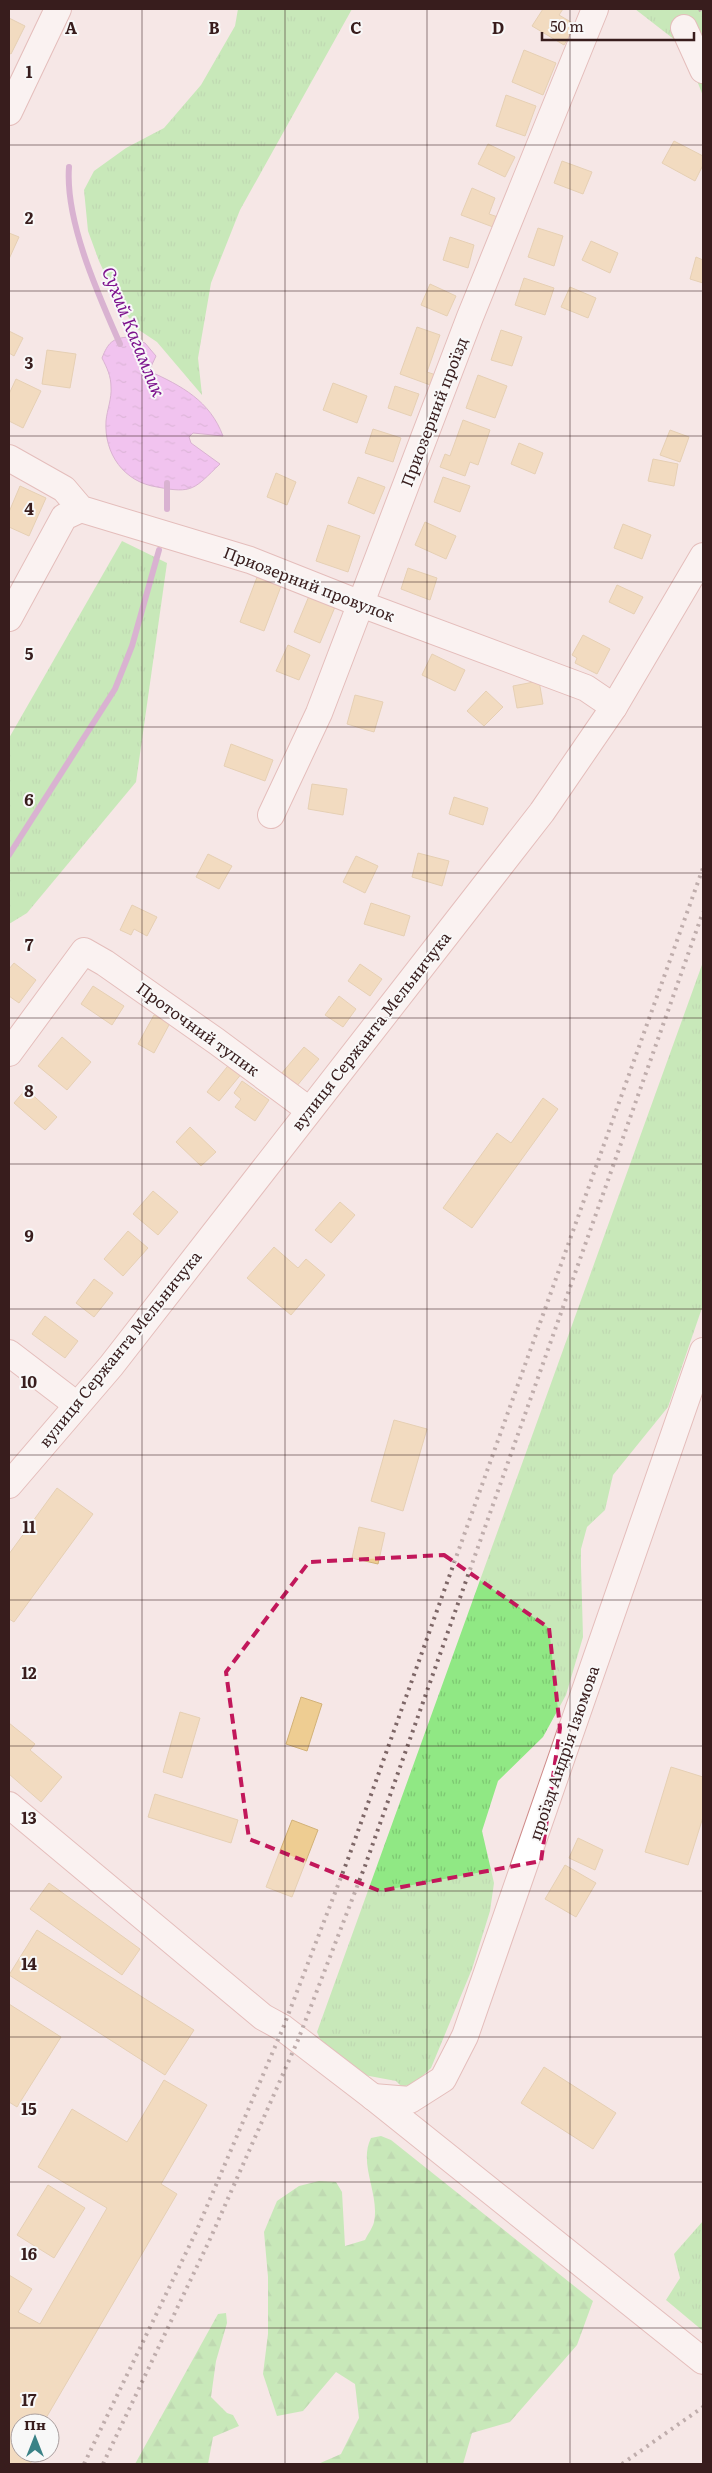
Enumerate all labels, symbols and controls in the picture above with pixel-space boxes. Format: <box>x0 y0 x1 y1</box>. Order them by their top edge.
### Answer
scale bar <box>542 10 694 42</box>
text: 50 m <box>550 14 584 37</box>
text: A <box>65 15 77 39</box>
text: B <box>208 15 220 39</box>
text: C <box>350 15 362 39</box>
text: D <box>492 15 504 39</box>
text: 1 <box>26 59 33 83</box>
text: 2 <box>25 205 34 229</box>
water label: Сухий Кагамлик <box>96 262 173 401</box>
street label: Приозерний проїзд <box>393 333 473 490</box>
text: 3 <box>25 350 34 374</box>
text: 4 <box>24 496 34 520</box>
street label: Приозерний провулок <box>220 539 399 627</box>
text: 5 <box>25 641 34 665</box>
text: 6 <box>24 787 34 811</box>
street label: вулиця Сержанта Мельничука <box>285 925 456 1135</box>
text: 7 <box>25 932 34 956</box>
street label: Проточний тупик <box>132 975 265 1081</box>
text: 8 <box>24 1078 34 1102</box>
text: 9 <box>24 1223 34 1247</box>
street label: вулиця Сержанта Мельничука <box>32 1245 206 1452</box>
text: 10 <box>21 1369 37 1393</box>
text: 11 <box>22 1514 36 1538</box>
text: 12 <box>21 1660 37 1684</box>
street label: проїзд Андрія Ізюмова <box>522 1661 604 1844</box>
text: 13 <box>21 1805 37 1829</box>
text: 14 <box>21 1951 37 1975</box>
text: 15 <box>21 2096 37 2120</box>
text: 16 <box>21 2241 37 2265</box>
text: 17 <box>22 2387 37 2411</box>
north arrow <box>10 2413 60 2463</box>
text: Пн <box>24 2414 46 2434</box>

